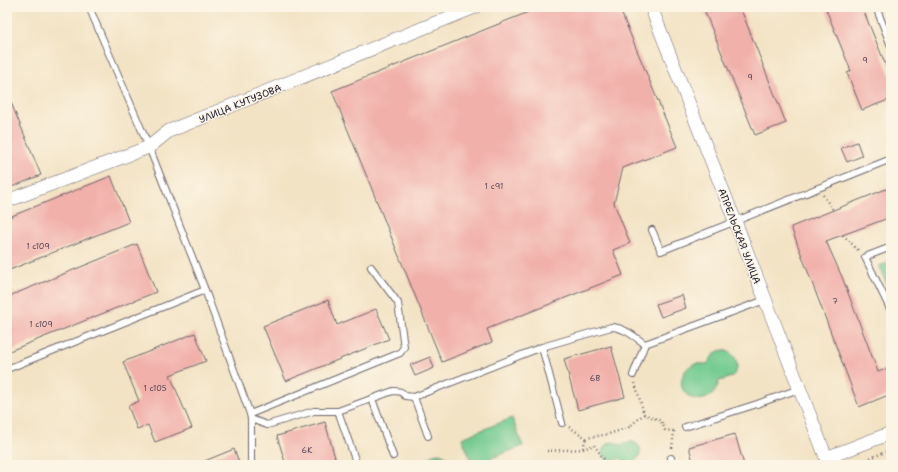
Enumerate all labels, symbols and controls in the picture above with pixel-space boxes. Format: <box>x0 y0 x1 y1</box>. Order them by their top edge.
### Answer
house number: 9 <box>862 55 868 66</box>
house number: 9 <box>747 72 753 83</box>
street label: УЛИЦА КУТУЗОВА <box>197 81 283 126</box>
house number: 1 с91 <box>485 181 503 192</box>
street label: АПРЕЛЬСКАЯ УЛИЦА <box>715 186 764 286</box>
house number: 1 с109 <box>26 241 50 252</box>
house number: 7 <box>832 296 838 307</box>
house number: 1 с109 <box>29 319 53 330</box>
house number: 6В <box>590 373 600 384</box>
house number: 1 с105 <box>143 383 167 394</box>
house number: 6К <box>302 445 313 456</box>

